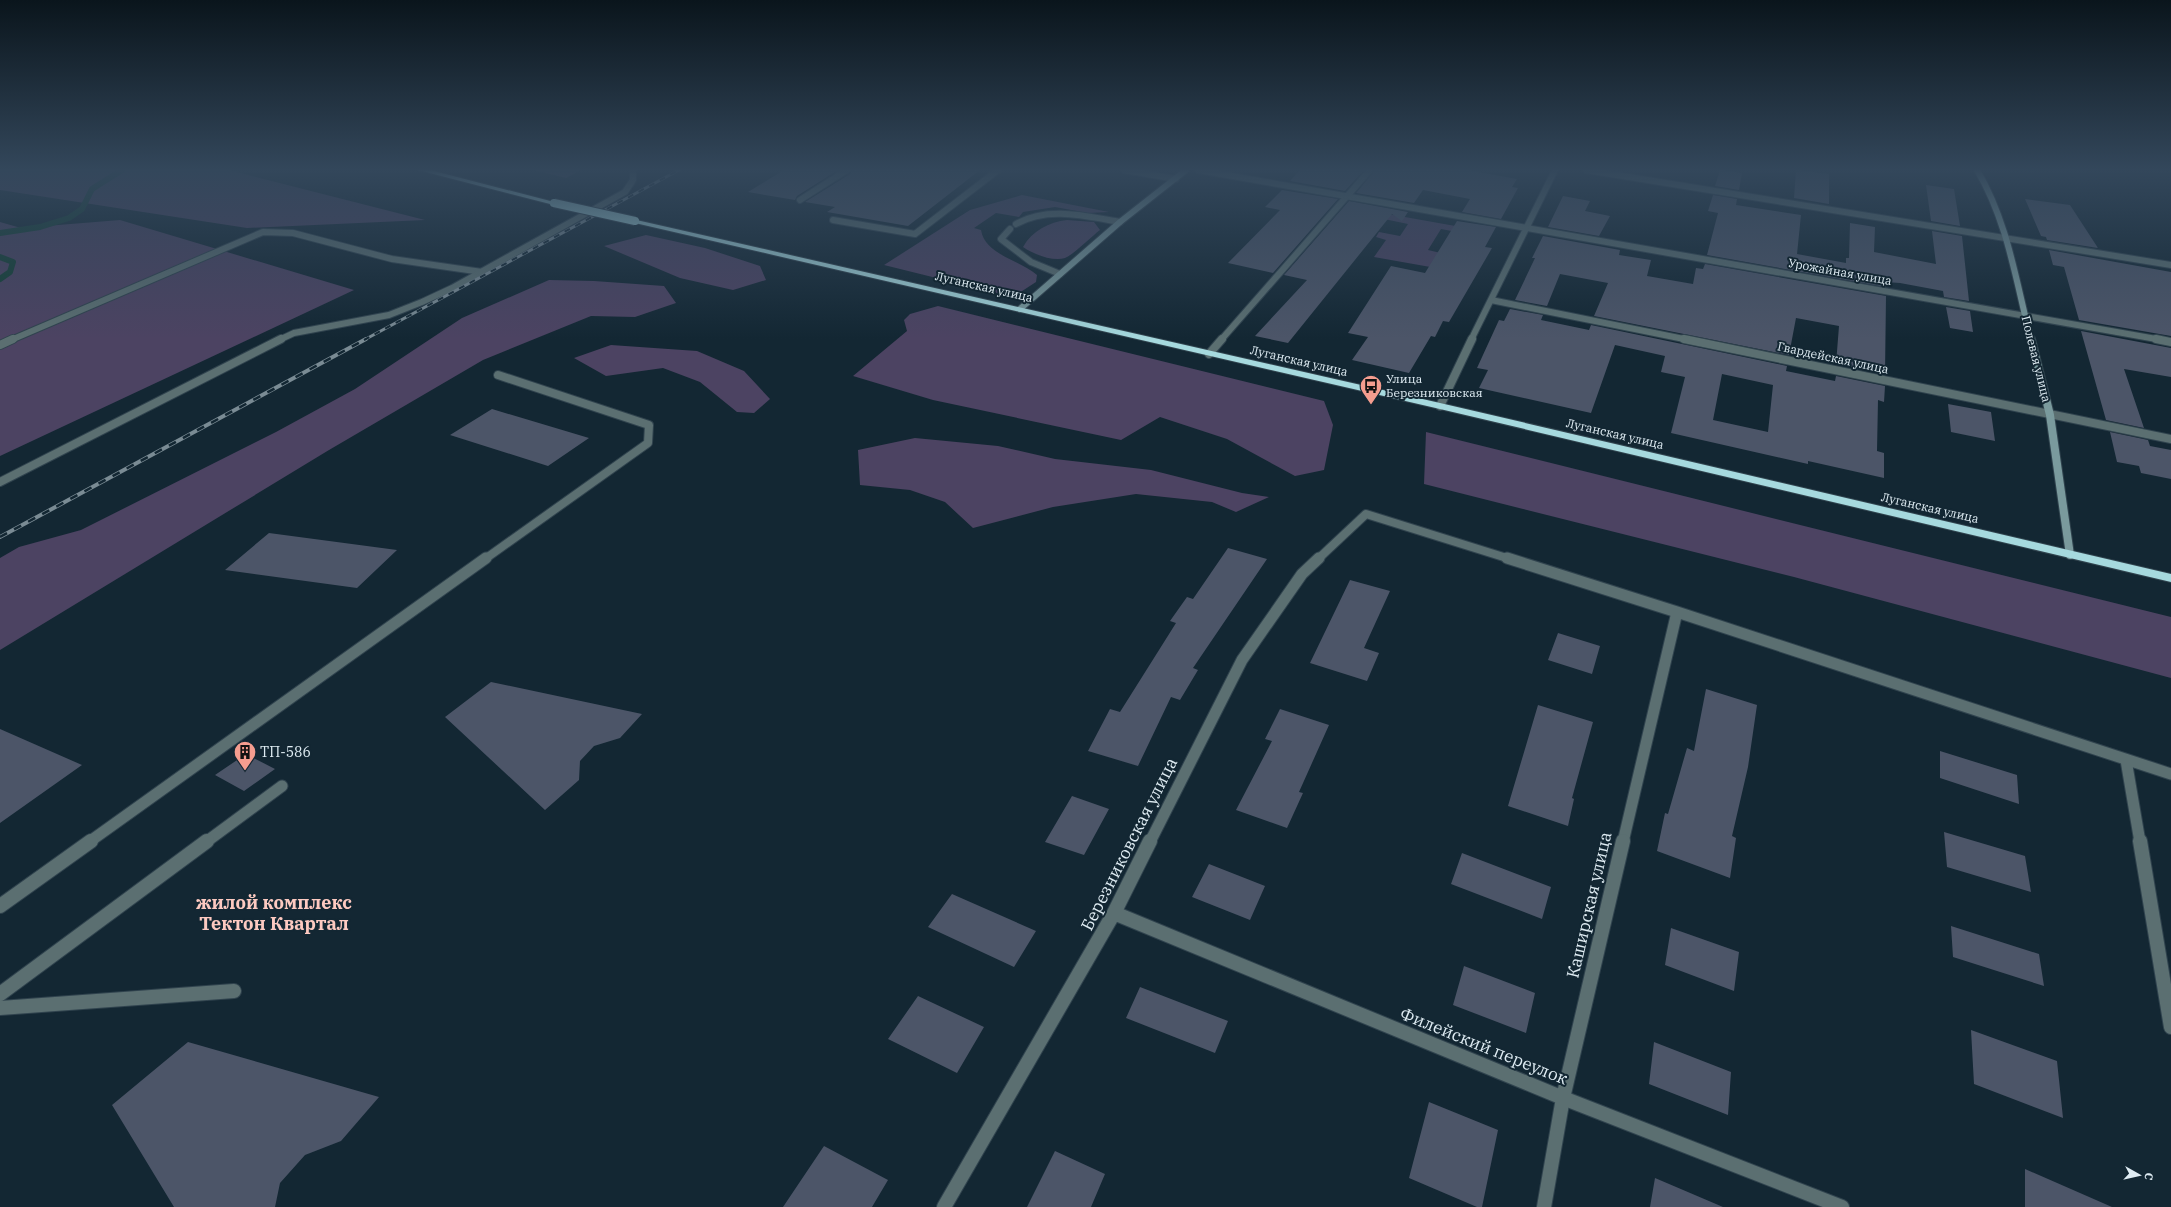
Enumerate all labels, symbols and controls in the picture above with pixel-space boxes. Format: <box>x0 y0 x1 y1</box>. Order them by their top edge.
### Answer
street label: Урожайная улица <box>1787 255 1894 288</box>
street label: Луганская улица <box>934 268 1035 305</box>
street label: Полевая улица <box>2019 314 2055 404</box>
street label: Гвардейская улица <box>1776 338 1891 377</box>
street label: Луганская улица <box>1249 342 1350 379</box>
place label: Улица Березниковская <box>1386 371 1483 400</box>
bus stop icon: Улица Березниковская <box>1358 373 1384 406</box>
street label: Луганская улица <box>1565 415 1666 452</box>
street label: Луганская улица <box>1880 489 1981 526</box>
building icon: ТП-586 <box>232 739 258 772</box>
place label: ТП-586 <box>260 743 311 761</box>
street label: Березниковская улица <box>1076 754 1182 934</box>
street label: Каширская улица <box>1561 830 1617 980</box>
district label: жилой комплекс Тектон Квартал <box>196 891 352 935</box>
street label: Филейский переулок <box>1397 1002 1571 1090</box>
north arrow <box>2119 1155 2159 1195</box>
text: С <box>2141 1172 2156 1181</box>

